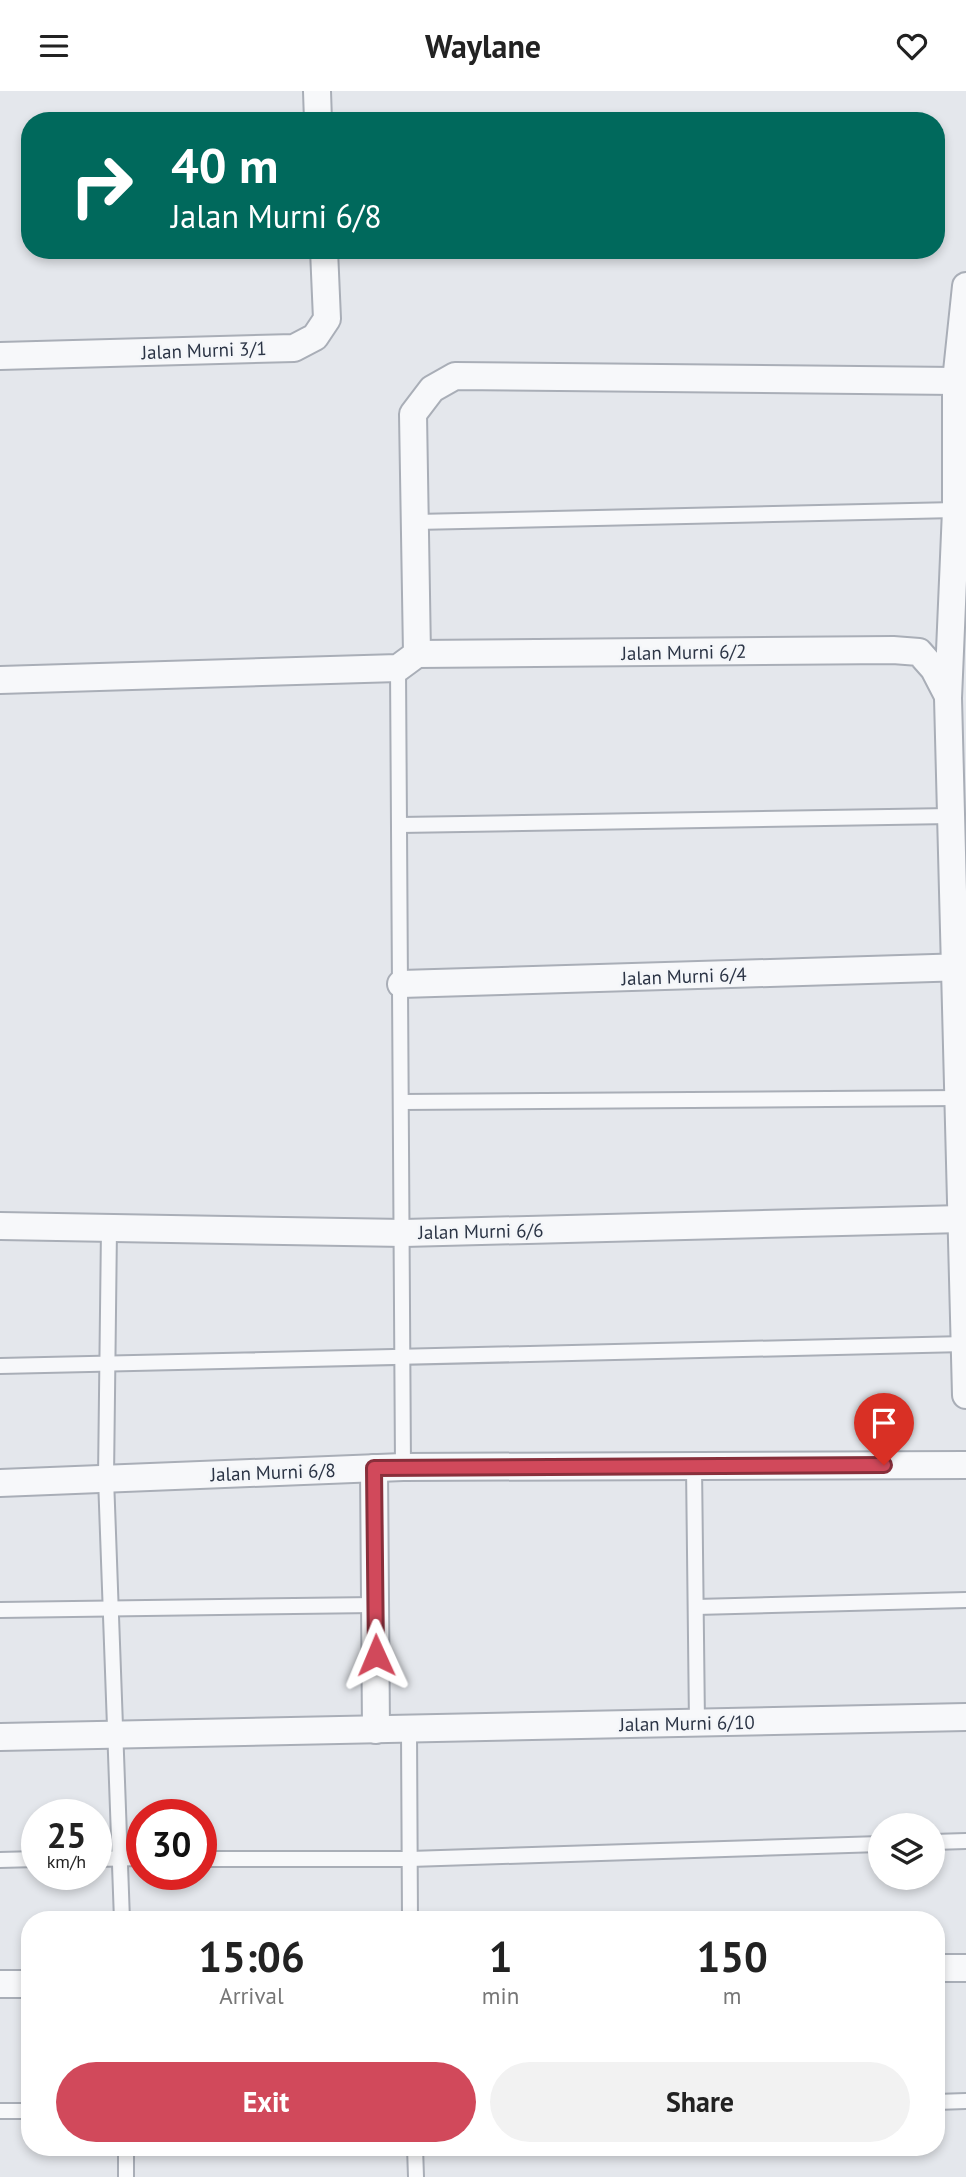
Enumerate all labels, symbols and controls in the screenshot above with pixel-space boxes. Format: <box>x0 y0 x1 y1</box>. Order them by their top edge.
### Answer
text: Waylane <box>425 25 541 67</box>
icon: menu <box>35 27 73 65</box>
icon: heart <box>893 27 931 65</box>
text: 40 m <box>171 133 278 197</box>
icon: right <box>56 140 147 231</box>
text: Jalan Murni 6/8 <box>171 195 382 237</box>
street label: Jalan Murni 3/1 <box>140 336 267 364</box>
street label: Jalan Murni 6/2 <box>620 639 747 665</box>
street label: Jalan Murni 6/4 <box>620 962 747 990</box>
street label: Jalan Murni 6/6 <box>417 1218 544 1244</box>
pin <box>854 1393 914 1465</box>
icon: arrive <box>865 1404 903 1442</box>
street label: Jalan Murni 6/8 <box>209 1458 336 1486</box>
position arrow <box>339 1618 413 1692</box>
street label: Jalan Murni 6/10 <box>618 1710 755 1736</box>
speed limit sign: 30 <box>126 1799 217 1890</box>
text: 25 <box>47 1812 86 1858</box>
map controls <box>868 1813 945 1890</box>
button: layers <box>868 1813 945 1890</box>
text: km/h <box>47 1850 86 1873</box>
text: 15:06 <box>198 1929 305 1984</box>
text: 1 <box>489 1929 512 1984</box>
text: 150 <box>696 1929 768 1984</box>
text: Arrival <box>219 1981 284 2010</box>
text: min <box>482 1981 519 2010</box>
text: m <box>723 1981 741 2010</box>
button: Exit <box>56 2062 476 2142</box>
button: Share <box>490 2062 910 2142</box>

